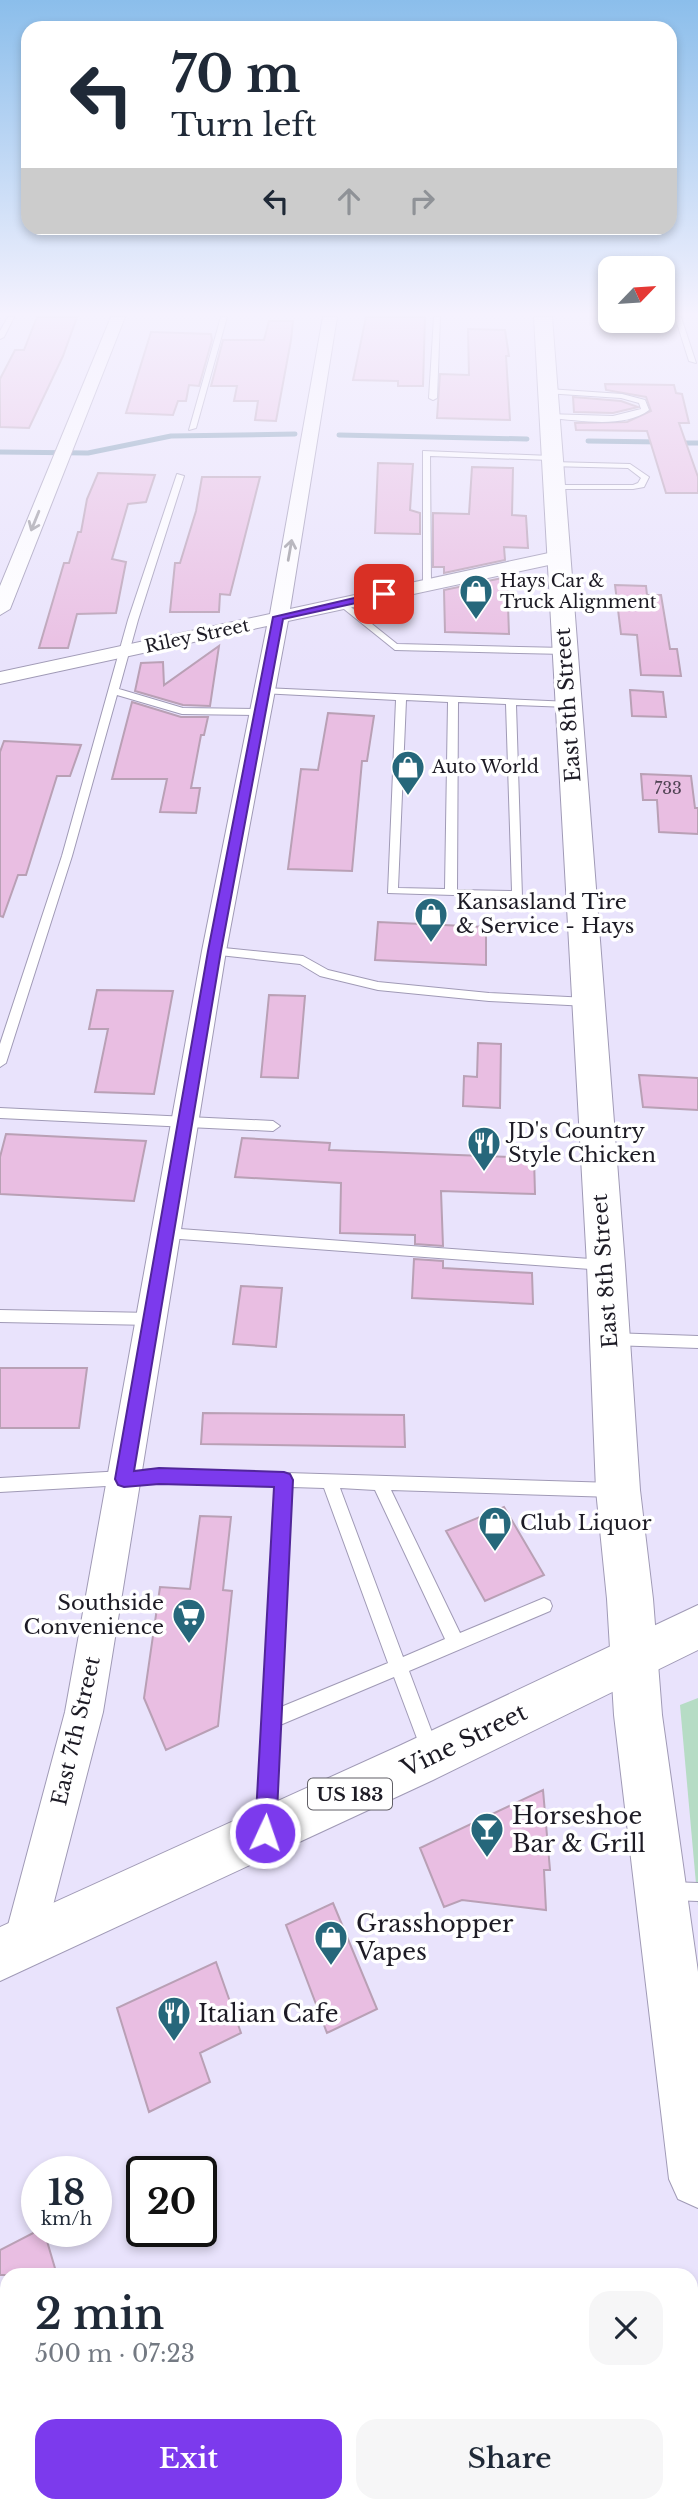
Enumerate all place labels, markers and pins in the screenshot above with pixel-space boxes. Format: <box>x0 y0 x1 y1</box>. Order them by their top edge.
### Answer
pin <box>354 564 414 624</box>
place label: Hays Car & Truck Alignment <box>500 570 657 613</box>
shop icon: Hays Car & Truck Alignment <box>457 572 495 621</box>
shop icon: Auto World <box>389 748 427 797</box>
place label: Auto World <box>431 756 539 778</box>
place label: Kansasland Tire & Service - Hays <box>456 889 634 939</box>
shop icon: Kansasland Tire & Service - Hays <box>412 895 450 944</box>
place label: JD's Country Style Chicken <box>505 1118 656 1168</box>
restaurant icon: JD's Country Style Chicken <box>465 1124 503 1173</box>
shop icon: Club Liquor <box>476 1504 514 1553</box>
place label: Club Liquor <box>520 1510 651 1536</box>
place label: Southside Convenience <box>24 1590 164 1640</box>
supermarket icon: Southside Convenience <box>170 1596 208 1645</box>
place label: Horseshoe Bar & Grill <box>512 1801 646 1858</box>
bar icon: Horseshoe Bar & Grill <box>468 1810 506 1859</box>
place label: Grasshopper Vapes <box>355 1909 514 1966</box>
shop icon: Grasshopper Vapes <box>312 1918 350 1967</box>
restaurant icon: Italian Cafe <box>155 1994 193 2043</box>
place label: Italian Cafe <box>198 1999 339 2028</box>

